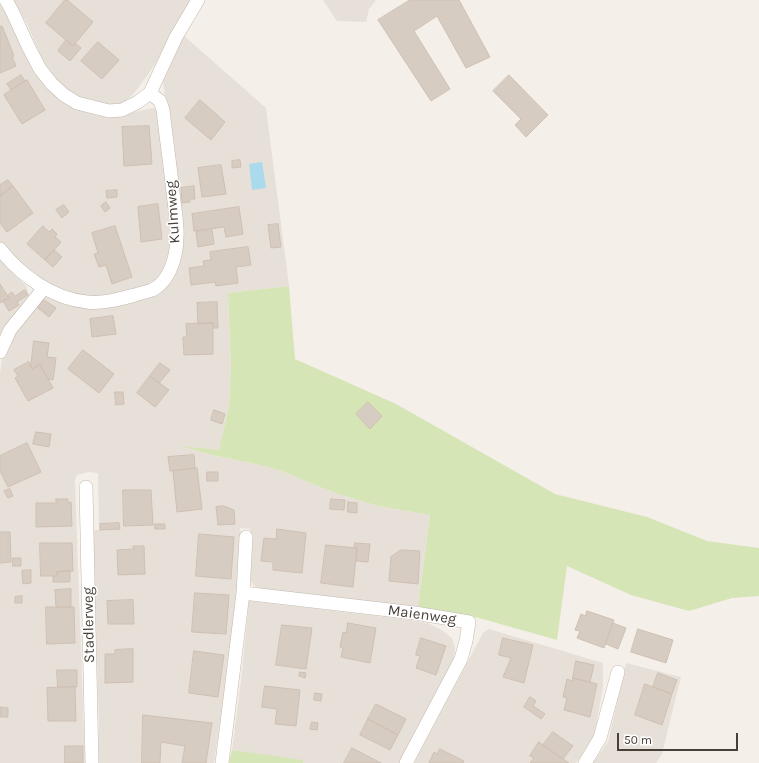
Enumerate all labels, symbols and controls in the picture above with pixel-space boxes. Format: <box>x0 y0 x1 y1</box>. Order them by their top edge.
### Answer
street label: Kulmweg <box>162 180 184 244</box>
street label: Stadlerweg <box>79 587 99 663</box>
street label: Maienweg <box>386 601 458 629</box>
scale bar <box>619 725 740 751</box>
text: 50 m <box>624 733 652 747</box>

